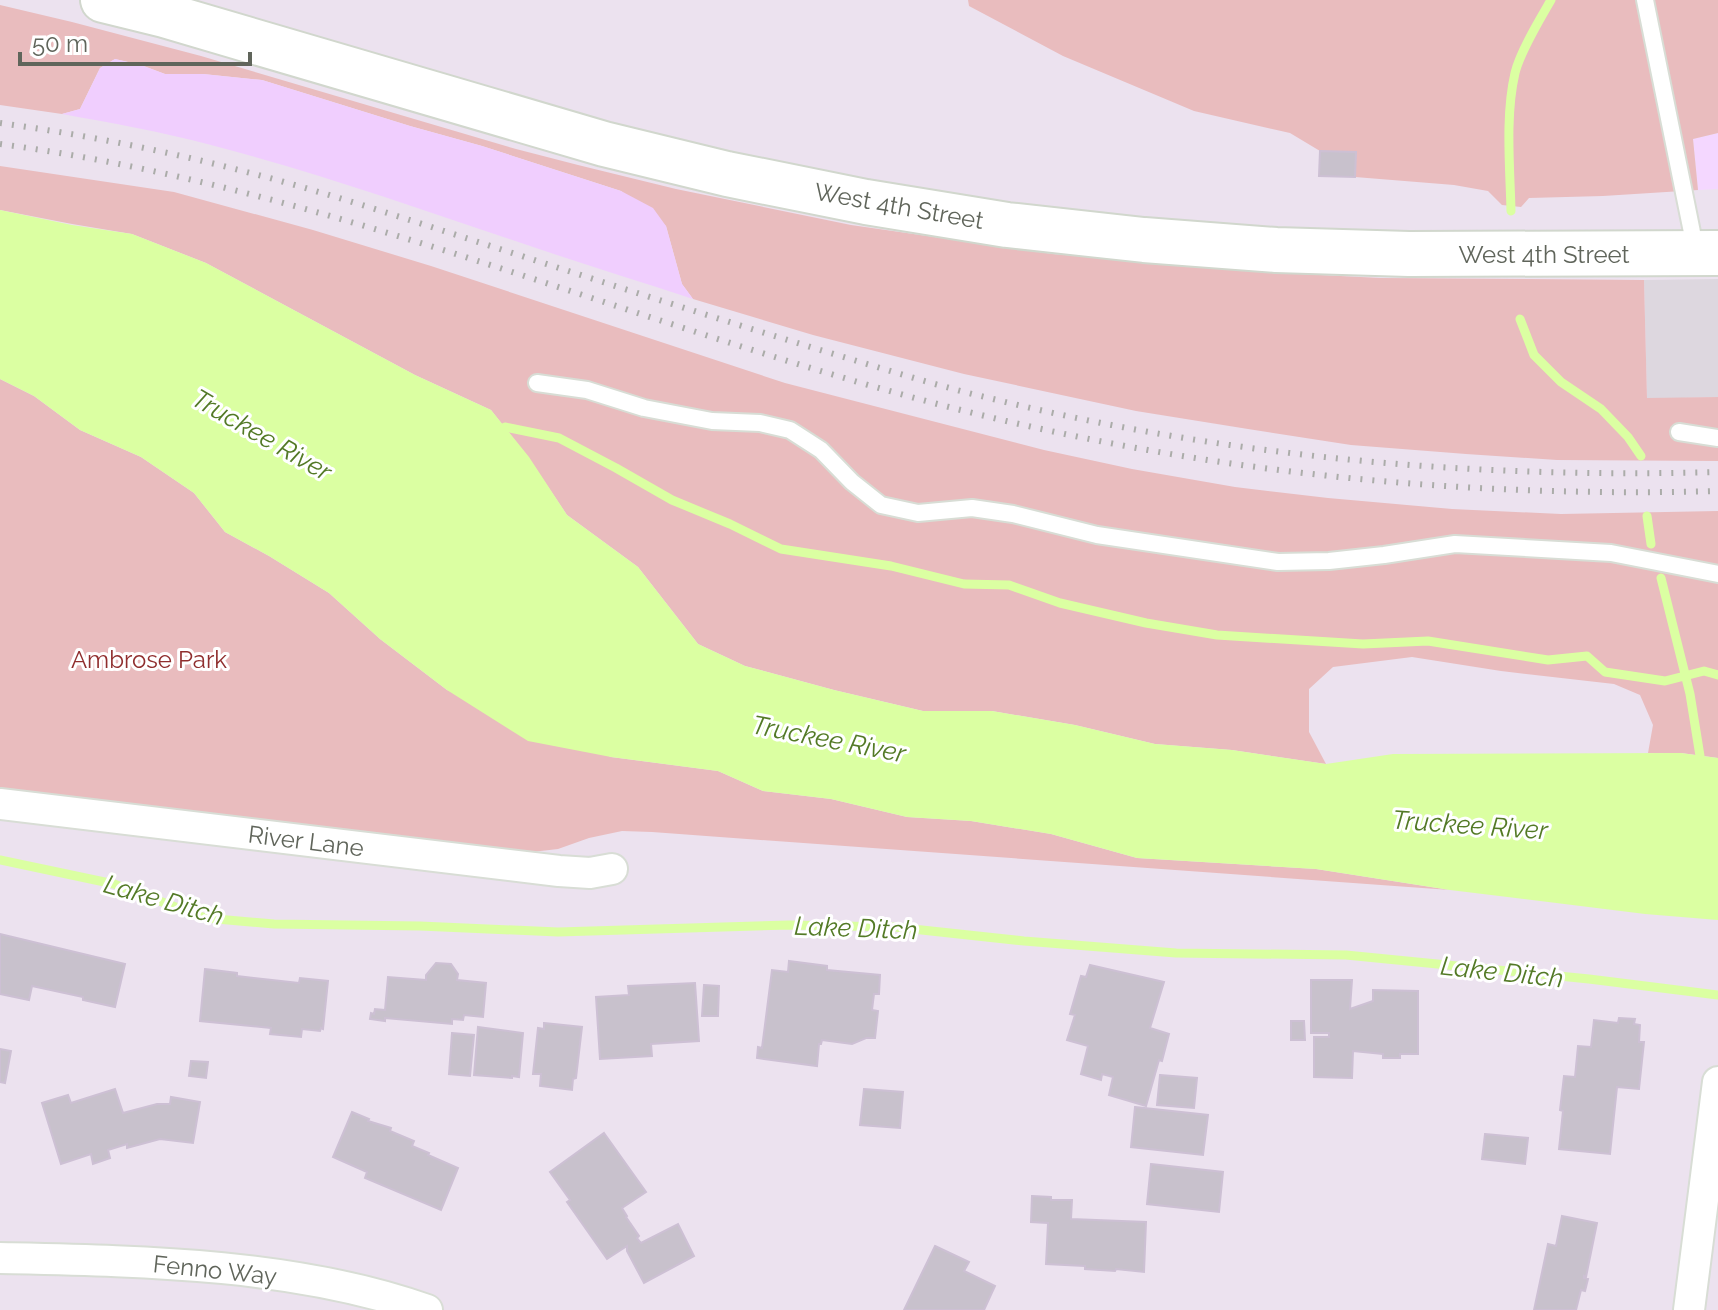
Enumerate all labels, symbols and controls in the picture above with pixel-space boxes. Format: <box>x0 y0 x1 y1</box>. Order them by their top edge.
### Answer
scale bar <box>20 16 250 66</box>
text: 50 m <box>32 29 88 58</box>
street label: West 4th Street <box>812 177 986 235</box>
street label: West 4th Street <box>1458 240 1630 269</box>
water label: Truckee River <box>187 383 338 487</box>
park label: Ambrose Park <box>71 645 227 674</box>
water label: Truckee River <box>750 709 909 769</box>
water label: Truckee River <box>1391 805 1550 845</box>
street label: River Lane <box>246 820 366 862</box>
water label: Lake Ditch <box>101 869 227 931</box>
water label: Lake Ditch <box>794 911 918 945</box>
water label: Lake Ditch <box>1439 951 1565 993</box>
street label: Fenno Way <box>152 1249 278 1291</box>

